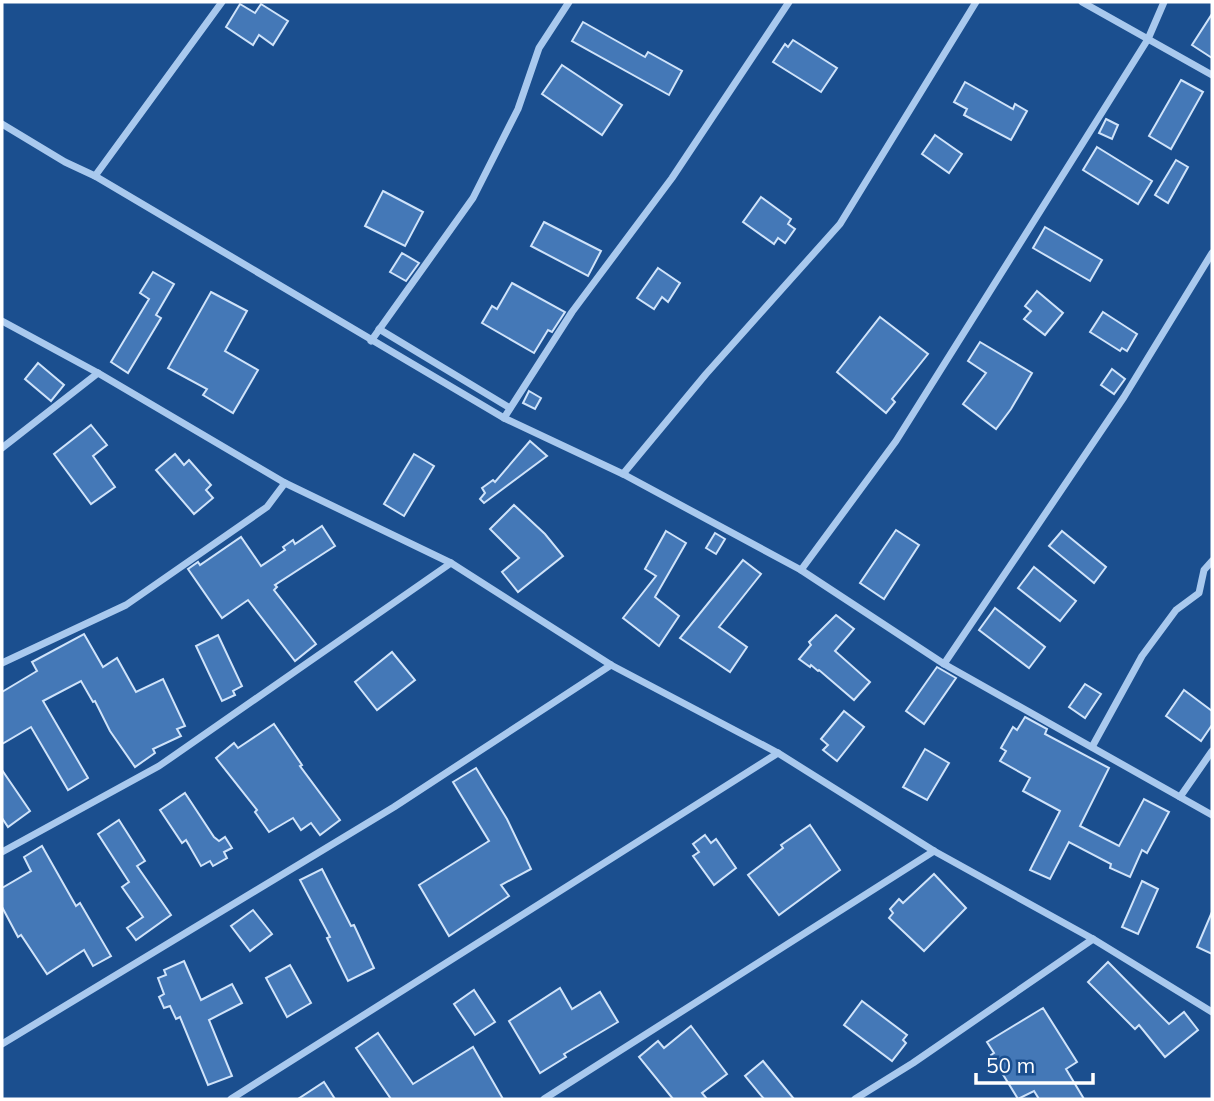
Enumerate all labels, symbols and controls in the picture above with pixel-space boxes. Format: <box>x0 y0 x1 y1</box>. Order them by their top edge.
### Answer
scale bar <box>976 1042 1093 1086</box>
text: 50 m <box>986 1052 1035 1078</box>

